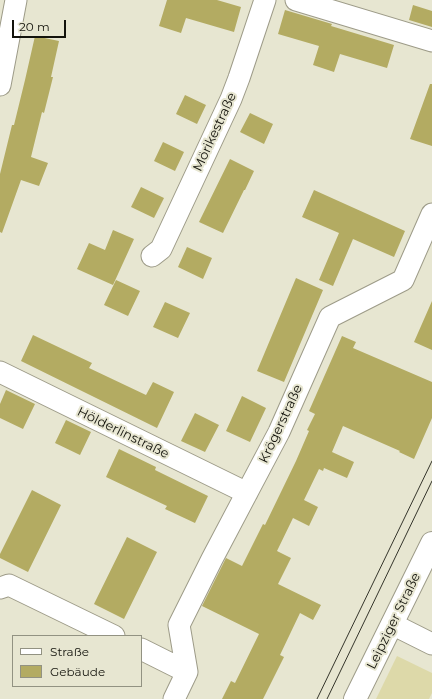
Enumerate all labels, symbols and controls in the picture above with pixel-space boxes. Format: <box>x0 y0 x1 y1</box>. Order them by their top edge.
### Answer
scale bar <box>14 12 68 38</box>
text: 20 m <box>19 19 50 34</box>
street label: Mörikestraße <box>190 90 240 174</box>
street label: Krögerstraße <box>256 382 306 466</box>
street label: Hölderlinstraße <box>75 404 171 462</box>
street label: Leipziger Straße <box>364 570 424 672</box>
legend <box>12 635 142 687</box>
text: Straße <box>50 644 89 659</box>
text: Gebäude <box>50 664 105 679</box>

